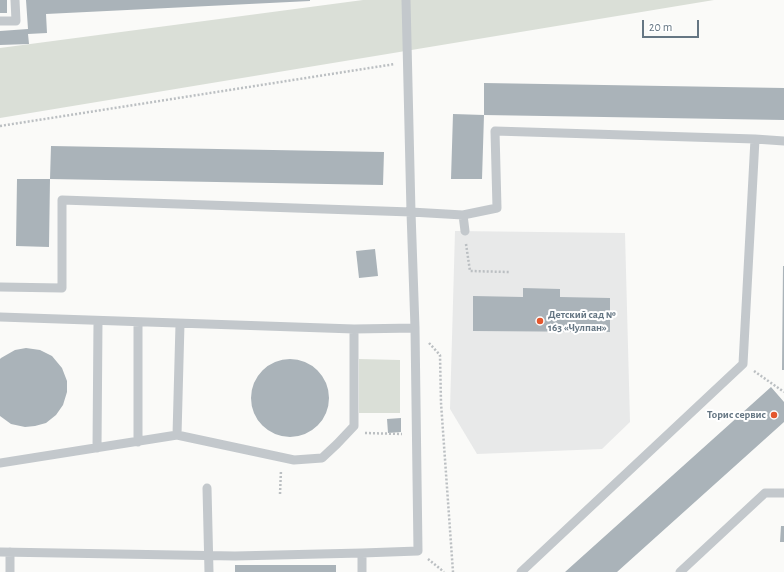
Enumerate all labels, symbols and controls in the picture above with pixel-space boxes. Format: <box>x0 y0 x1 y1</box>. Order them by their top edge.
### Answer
scale bar <box>644 12 701 38</box>
text: 20 m <box>649 21 672 33</box>
place label: Детский сад № 163 «Чулпан» <box>548 308 616 334</box>
marker: Детский сад № 163 «Чулпан» <box>535 316 545 326</box>
place label: Торис сервис <box>707 408 766 422</box>
marker: Торис сервис <box>769 410 779 420</box>

